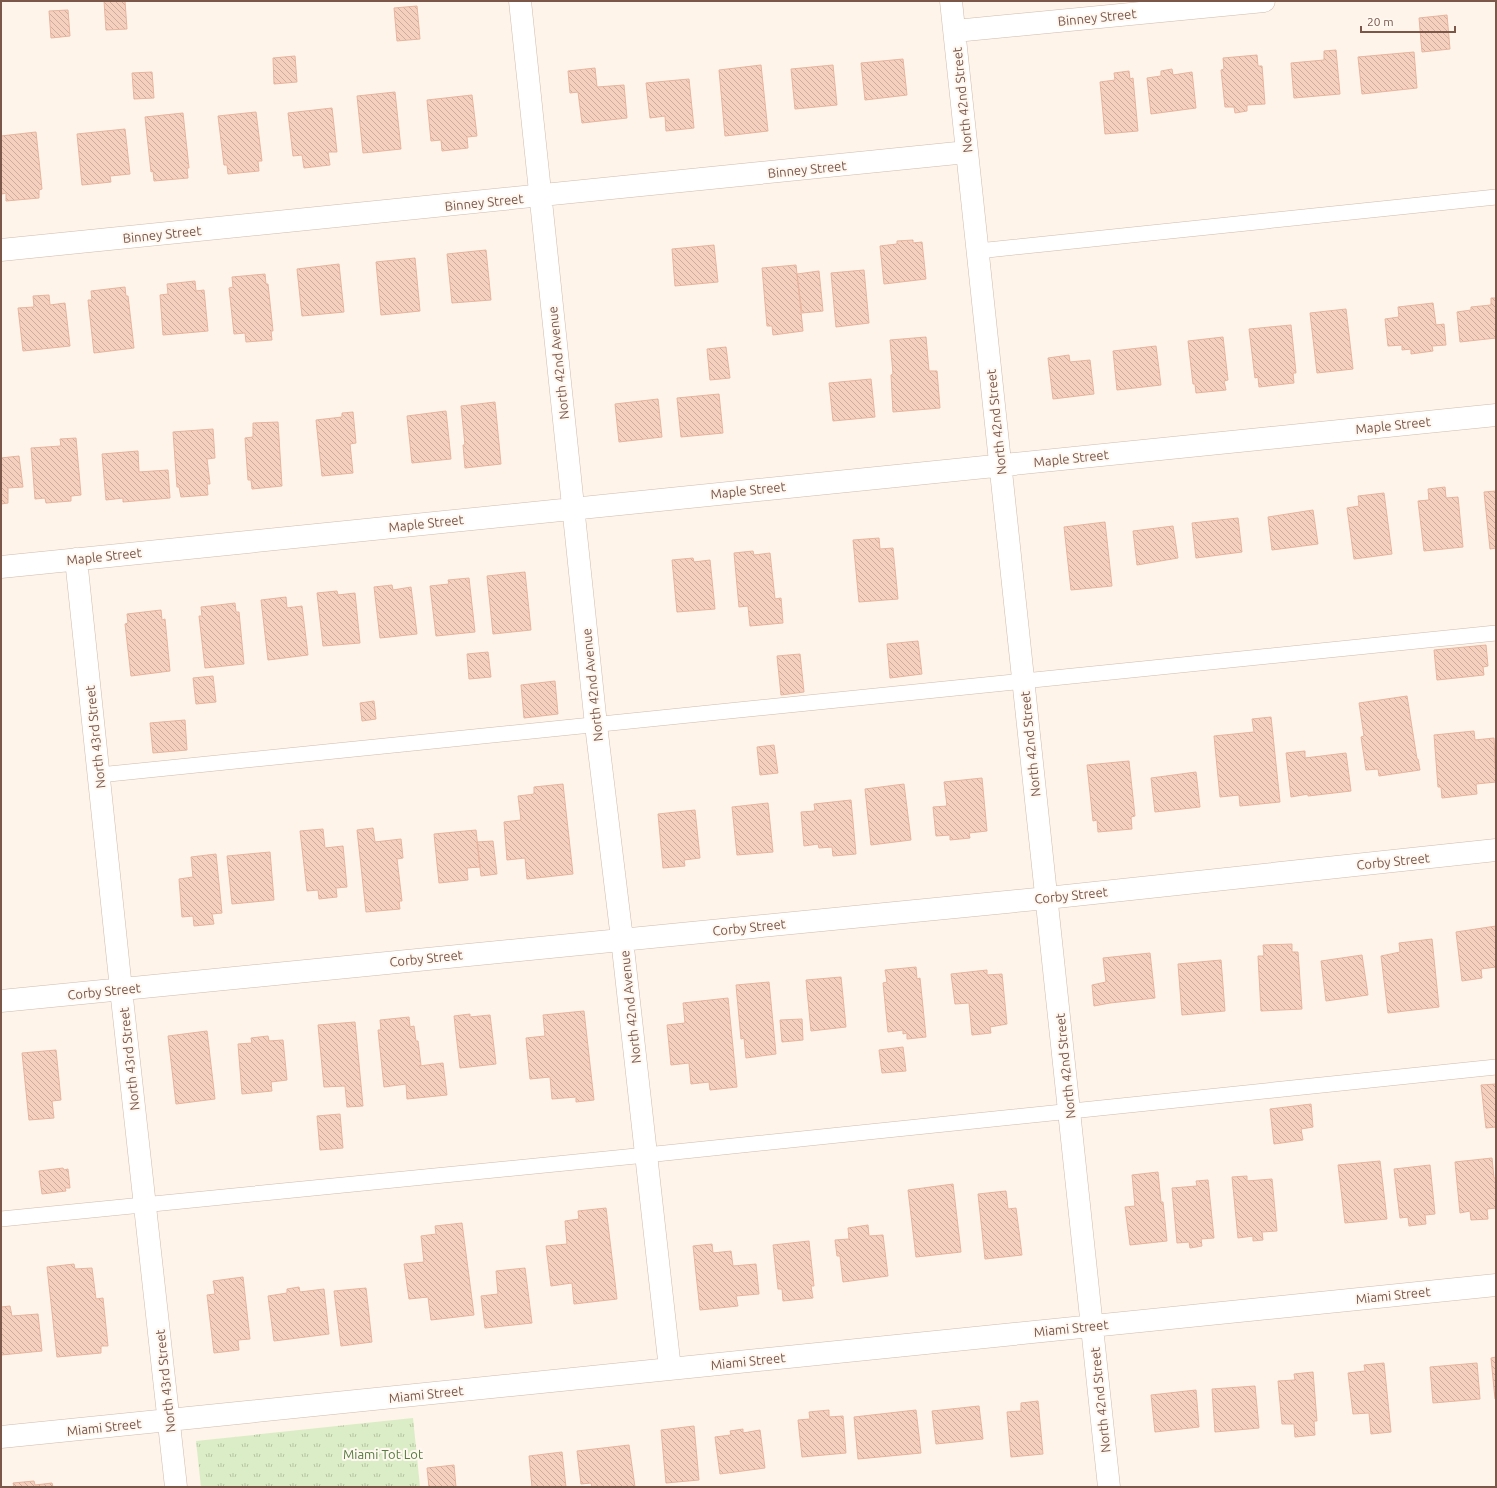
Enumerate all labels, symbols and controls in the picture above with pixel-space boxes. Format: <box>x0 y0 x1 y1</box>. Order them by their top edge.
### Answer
street label: Binney Street <box>1057 6 1137 28</box>
scale bar <box>1361 8 1455 34</box>
text: 20 m <box>1367 15 1394 28</box>
street label: North 42nd Street <box>949 46 975 154</box>
street label: Binney Street <box>767 158 847 180</box>
street label: Binney Street <box>444 191 524 213</box>
street label: Binney Street <box>122 223 202 245</box>
street label: North 42nd Avenue <box>545 306 571 420</box>
street label: North 42nd Street <box>983 368 1009 476</box>
street label: Maple Street <box>1355 414 1431 436</box>
street label: Maple Street <box>1033 447 1109 469</box>
street label: Maple Street <box>710 479 786 501</box>
street label: Maple Street <box>388 512 464 534</box>
street label: Maple Street <box>66 545 142 567</box>
street label: North 42nd Avenue <box>579 628 605 742</box>
street label: North 43rd Street <box>83 685 107 789</box>
street label: North 42nd Street <box>1017 690 1043 798</box>
street label: Corby Street <box>1356 850 1430 872</box>
street label: Corby Street <box>1034 884 1108 906</box>
street label: Corby Street <box>712 916 786 938</box>
street label: Corby Street <box>389 947 463 969</box>
street label: North 42nd Avenue <box>617 950 643 1064</box>
street label: Corby Street <box>67 980 141 1002</box>
street label: North 43rd Street <box>117 1007 141 1111</box>
street label: North 42nd Street <box>1052 1012 1078 1120</box>
street label: Miami Street <box>1355 1284 1431 1306</box>
street label: Miami Street <box>1033 1317 1109 1339</box>
street label: North 43rd Street <box>153 1329 177 1433</box>
street label: North 42nd Street <box>1087 1346 1113 1454</box>
street label: Miami Street <box>710 1350 786 1372</box>
street label: Miami Street <box>388 1383 464 1405</box>
street label: Miami Street <box>66 1416 142 1438</box>
park label: Miami Tot Lot <box>343 1447 423 1461</box>

